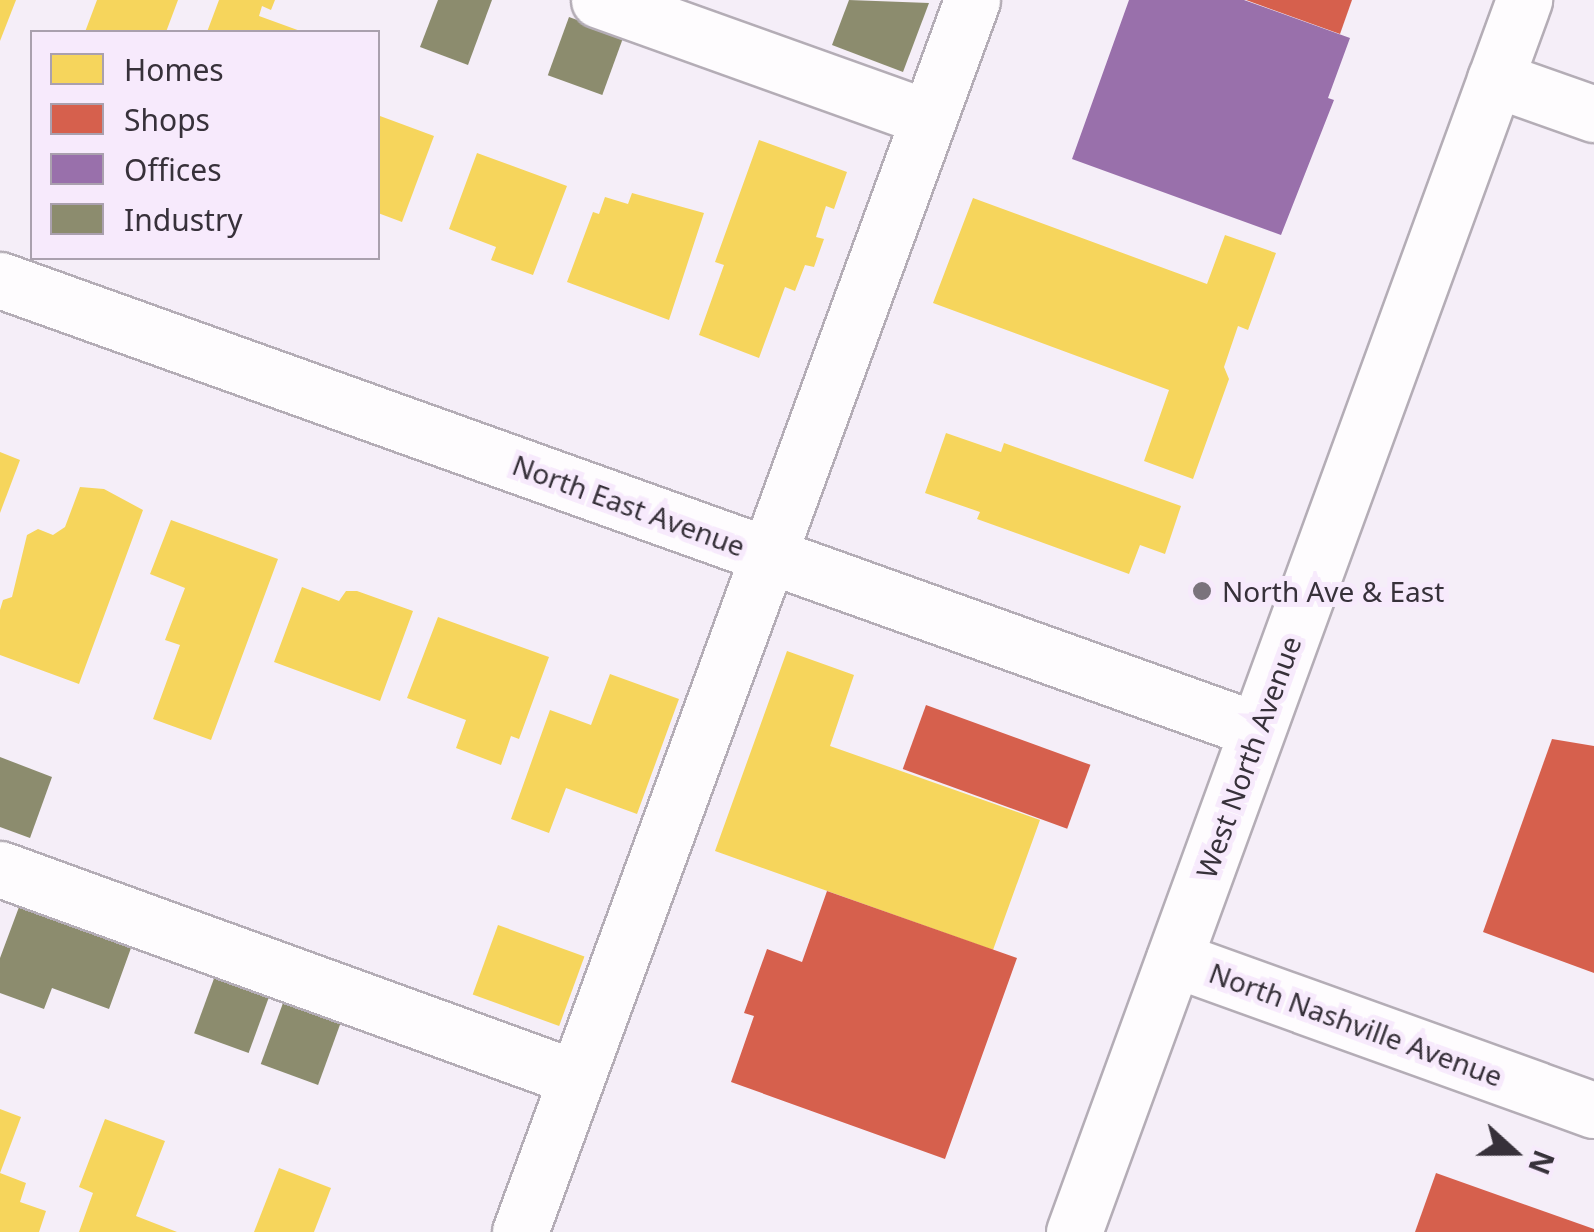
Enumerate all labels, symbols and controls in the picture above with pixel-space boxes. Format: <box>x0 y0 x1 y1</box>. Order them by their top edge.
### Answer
legend <box>30 30 380 260</box>
text: Homes <box>124 49 224 90</box>
text: Shops <box>124 99 210 140</box>
text: Offices <box>124 149 222 190</box>
text: Industry <box>124 199 243 240</box>
street label: North East Avenue <box>508 447 750 563</box>
place label: North Ave & East <box>1222 574 1444 608</box>
marker: North Ave & East <box>1191 580 1213 602</box>
street label: West North Avenue <box>1189 632 1307 882</box>
street label: North Nashville Avenue <box>1205 955 1507 1093</box>
north arrow <box>1464 1102 1564 1202</box>
text: N <box>1520 1145 1564 1180</box>

